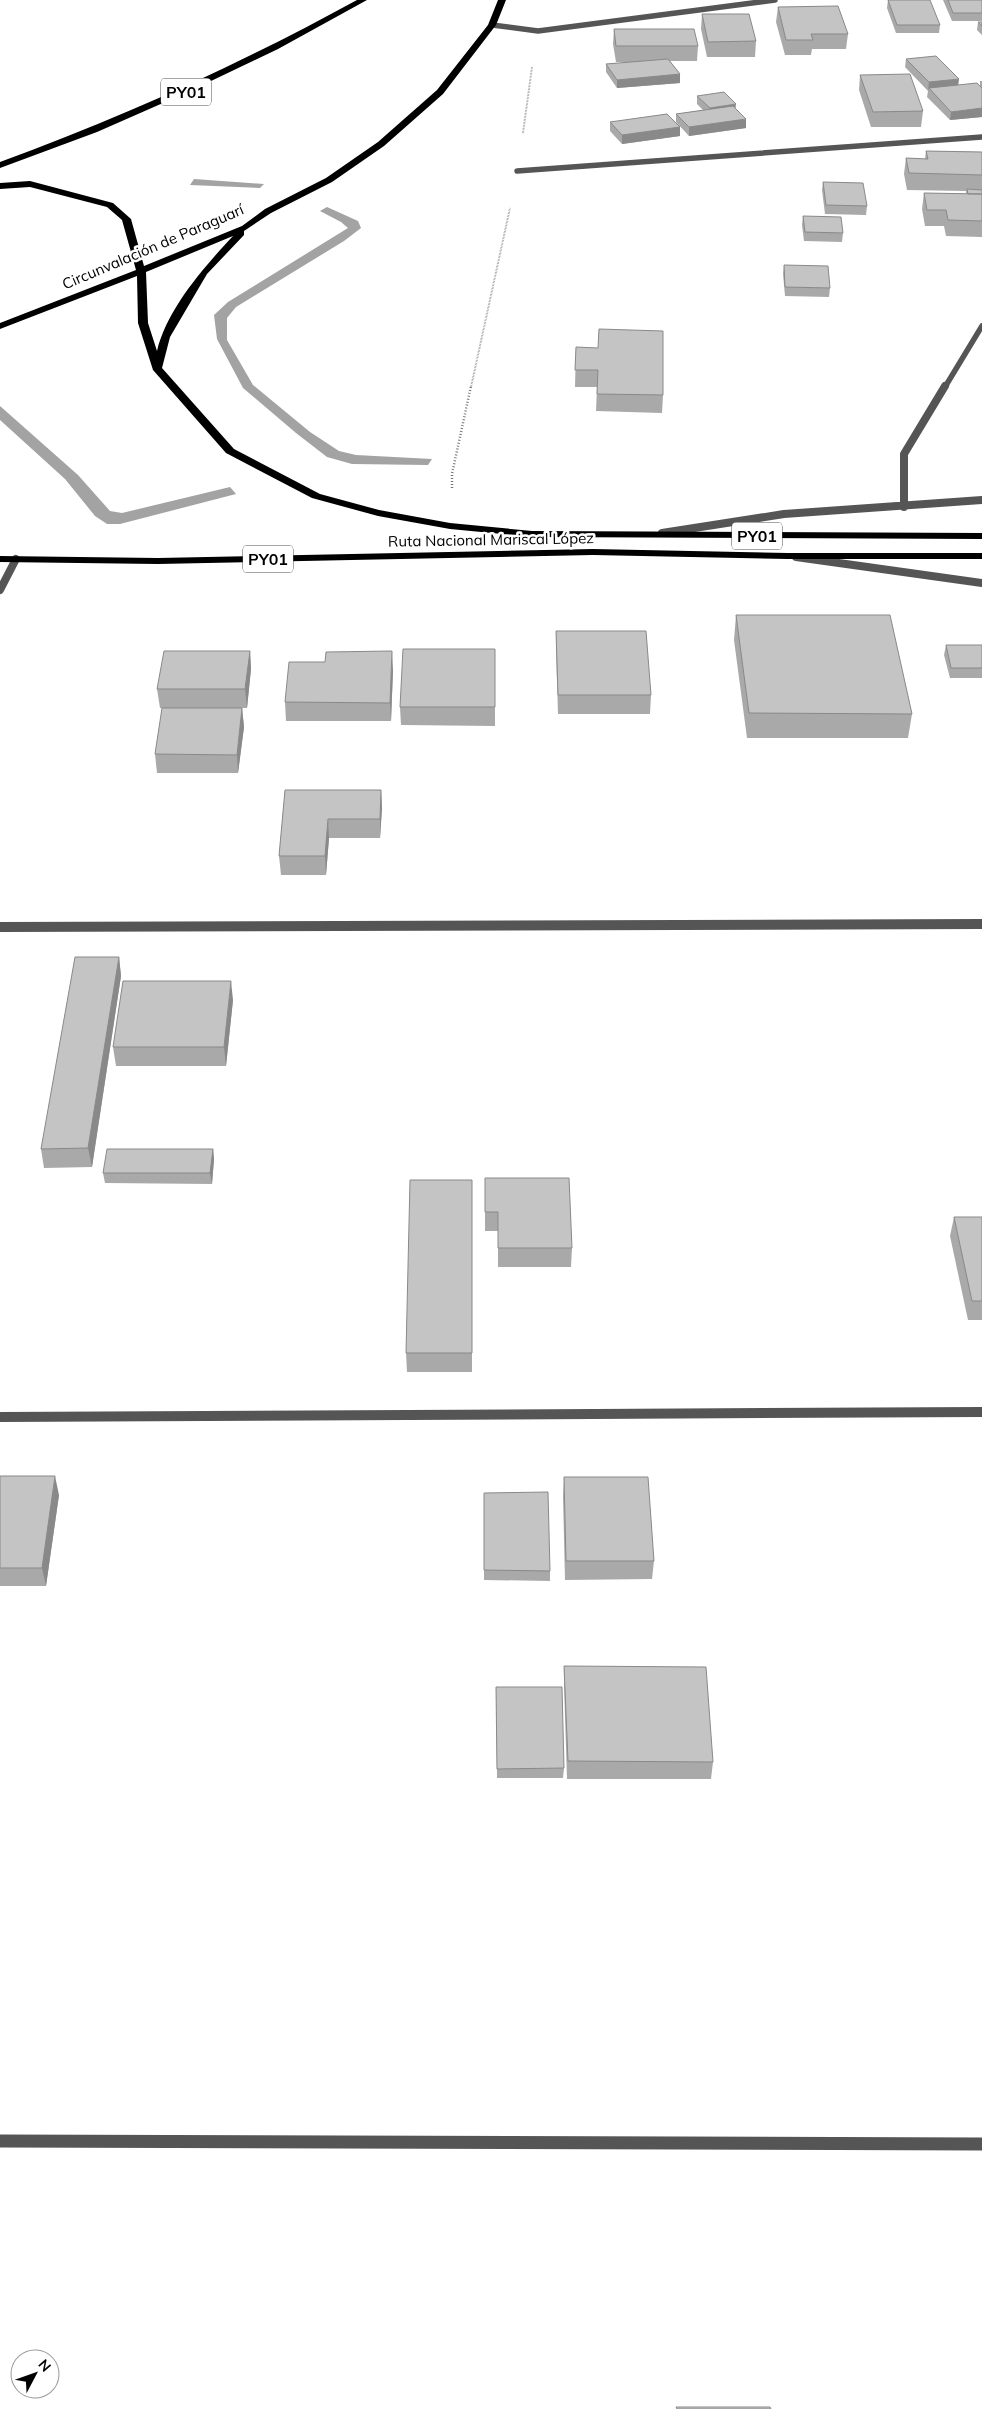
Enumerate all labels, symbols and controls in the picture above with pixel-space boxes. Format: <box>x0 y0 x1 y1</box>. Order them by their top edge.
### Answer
road number: PY01 <box>161 78 211 105</box>
street label: Circunvalación de Paraguarí <box>59 199 248 293</box>
road number: PY01 <box>732 522 782 550</box>
street label: Ruta Nacional Mariscal López <box>388 528 594 551</box>
road number: PY01 <box>243 546 293 572</box>
north arrow <box>10 2349 60 2399</box>
text: N <box>35 2356 55 2375</box>

